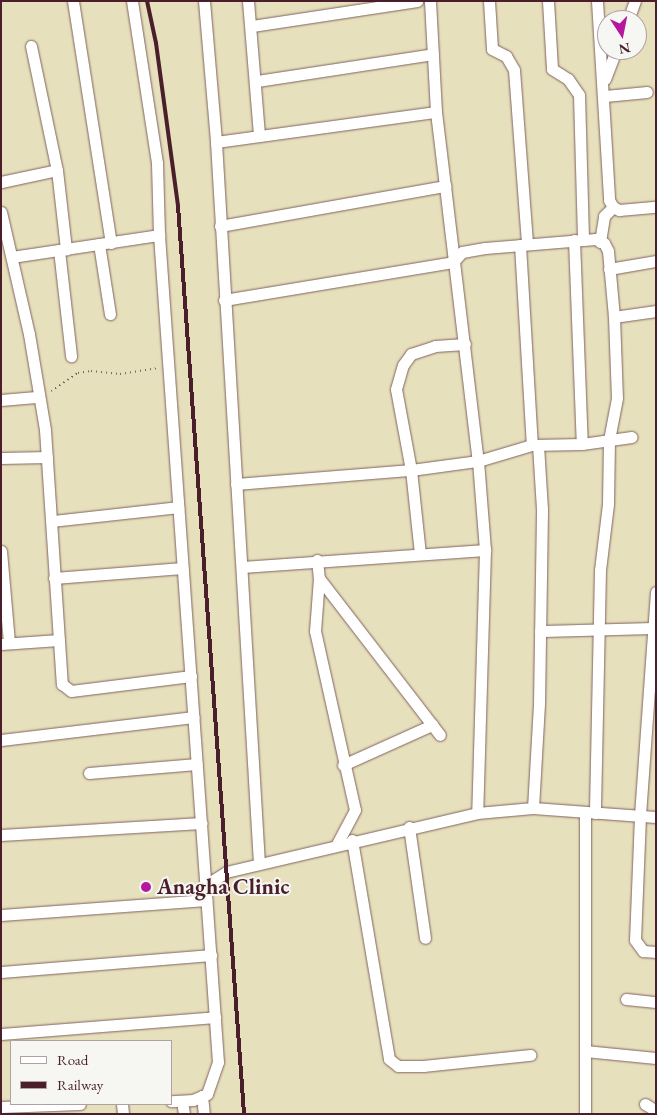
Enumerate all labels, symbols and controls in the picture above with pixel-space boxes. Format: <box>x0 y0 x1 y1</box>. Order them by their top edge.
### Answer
north arrow <box>597 10 647 60</box>
text: N <box>617 39 632 59</box>
place label: Anagha Clinic <box>157 874 289 900</box>
marker: Anagha Clinic <box>139 880 153 894</box>
legend <box>10 1040 172 1105</box>
text: Road <box>57 1050 88 1069</box>
text: Railway <box>57 1075 103 1094</box>

